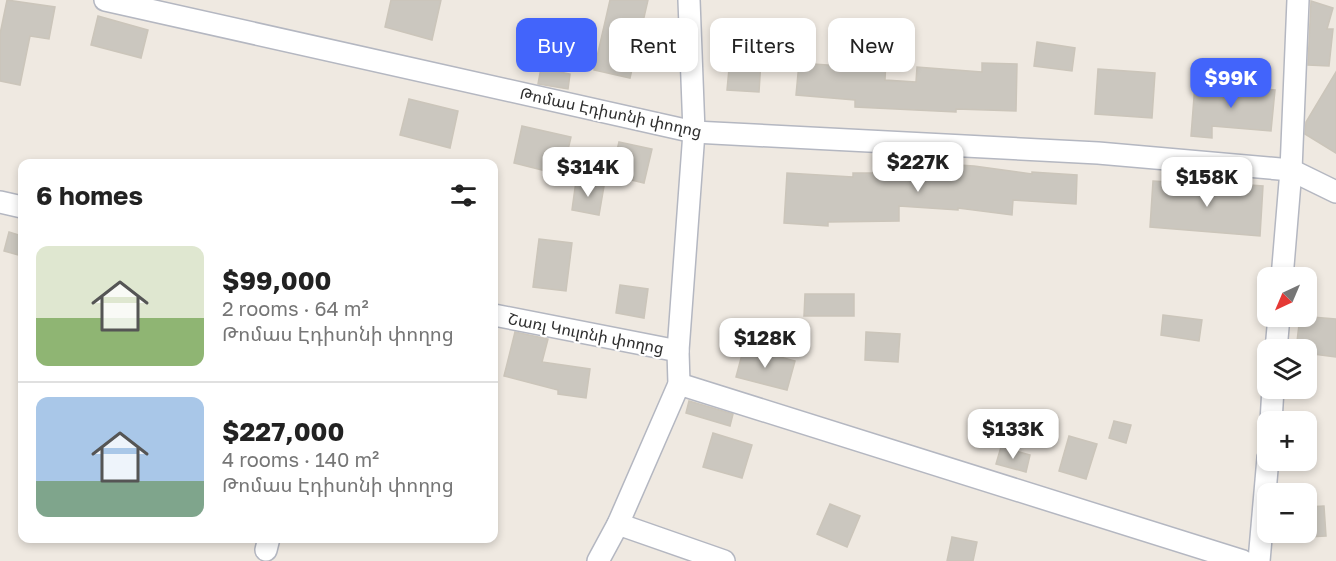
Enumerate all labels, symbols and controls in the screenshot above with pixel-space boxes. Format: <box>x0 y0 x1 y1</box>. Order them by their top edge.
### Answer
chip: Buy <box>516 18 597 72</box>
chip: Rent <box>609 18 698 72</box>
chip: Filters <box>710 18 816 72</box>
chip: New <box>828 18 915 72</box>
pin: $99K <box>1195 58 1267 109</box>
text: $99K <box>1204 65 1258 89</box>
street label: Թոմաս Էդիսոնի փողոց <box>518 83 704 141</box>
pin: $227K <box>876 142 960 193</box>
pin: $314K <box>546 147 630 198</box>
text: $227K <box>886 149 950 173</box>
text: $314K <box>557 154 619 178</box>
pin: $158K <box>1165 157 1249 208</box>
text: $158K <box>1175 164 1239 188</box>
icon: filters <box>447 179 480 212</box>
text: 6 homes <box>36 180 143 211</box>
text: $99,000 <box>222 265 331 296</box>
north arrow <box>1257 267 1317 327</box>
map controls <box>1257 267 1317 543</box>
icon: home <box>84 270 156 342</box>
text: 2 rooms · 64 m² <box>222 296 369 320</box>
street label: Շառլ Կուլոնի փողոց <box>506 308 666 358</box>
pin: $128K <box>723 318 807 369</box>
text: Թոմաս Էդիսոնի փողոց <box>222 321 454 345</box>
text: $128K <box>733 325 797 349</box>
button: layers <box>1257 339 1317 399</box>
pin: $133K <box>971 409 1055 460</box>
button: + <box>1257 411 1317 471</box>
text: $227,000 <box>222 416 344 447</box>
text: $133K <box>982 416 1044 440</box>
icon: home <box>84 421 156 493</box>
text: 4 rooms · 140 m² <box>222 447 379 471</box>
text: Թոմաս Էդիսոնի փողոց <box>222 472 454 496</box>
button: − <box>1257 483 1317 543</box>

